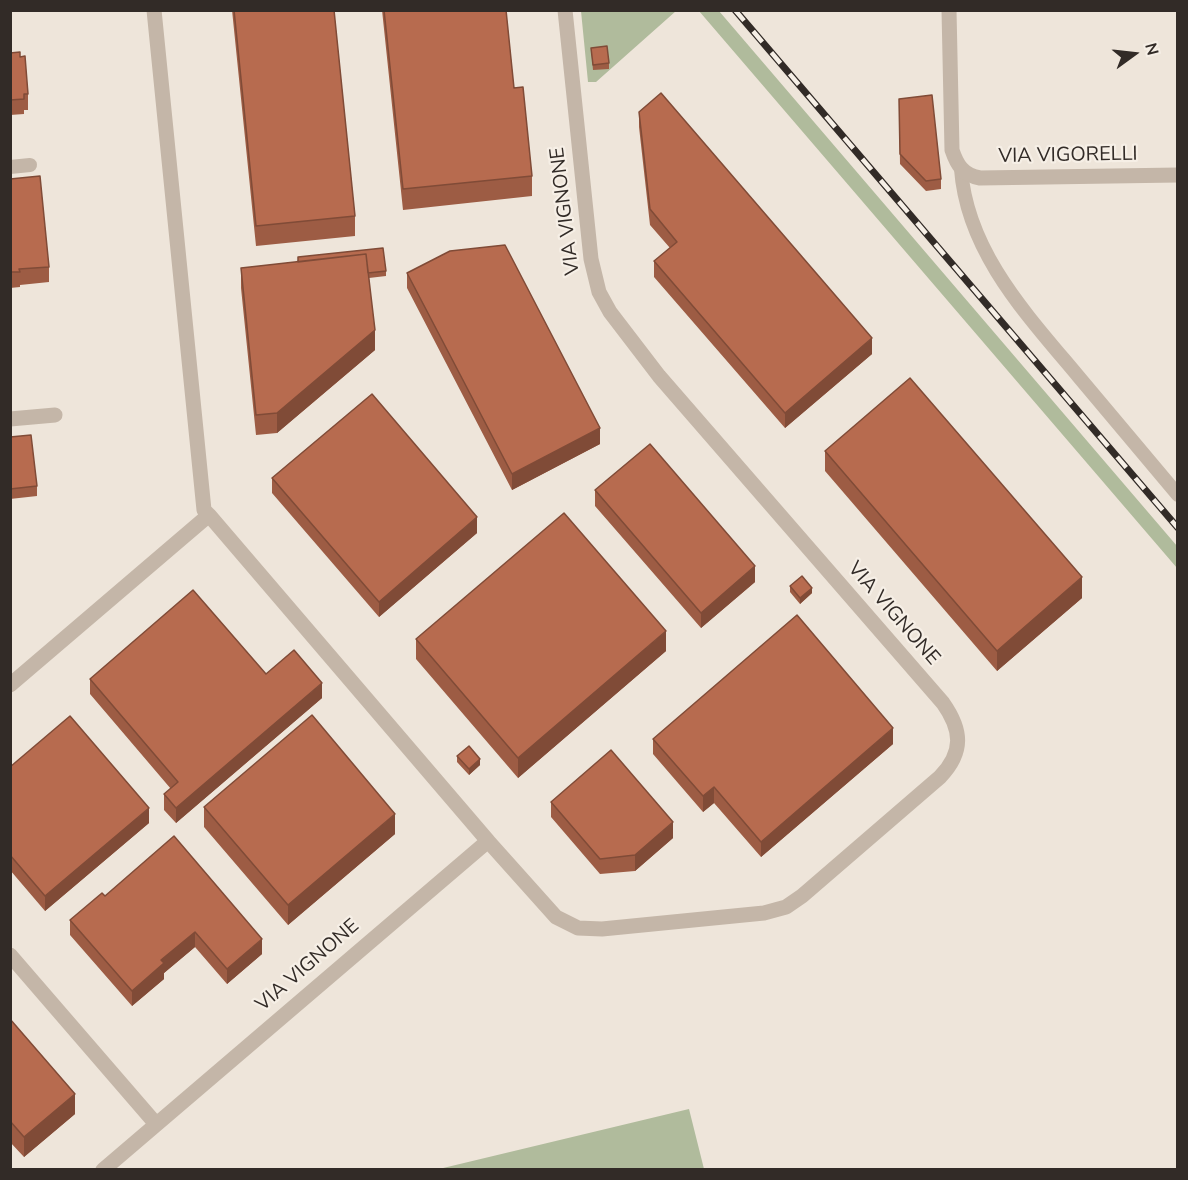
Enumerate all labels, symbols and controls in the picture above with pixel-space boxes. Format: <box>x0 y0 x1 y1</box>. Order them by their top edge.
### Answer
north arrow <box>1104 24 1164 84</box>
text: N <box>1139 41 1164 58</box>
street label: VIA VIGORELLI <box>998 143 1138 169</box>
street label: VIA VIGNONE <box>546 146 586 276</box>
street label: VIA VIGNONE <box>842 558 944 670</box>
street label: VIA VIGNONE <box>252 915 364 1017</box>

